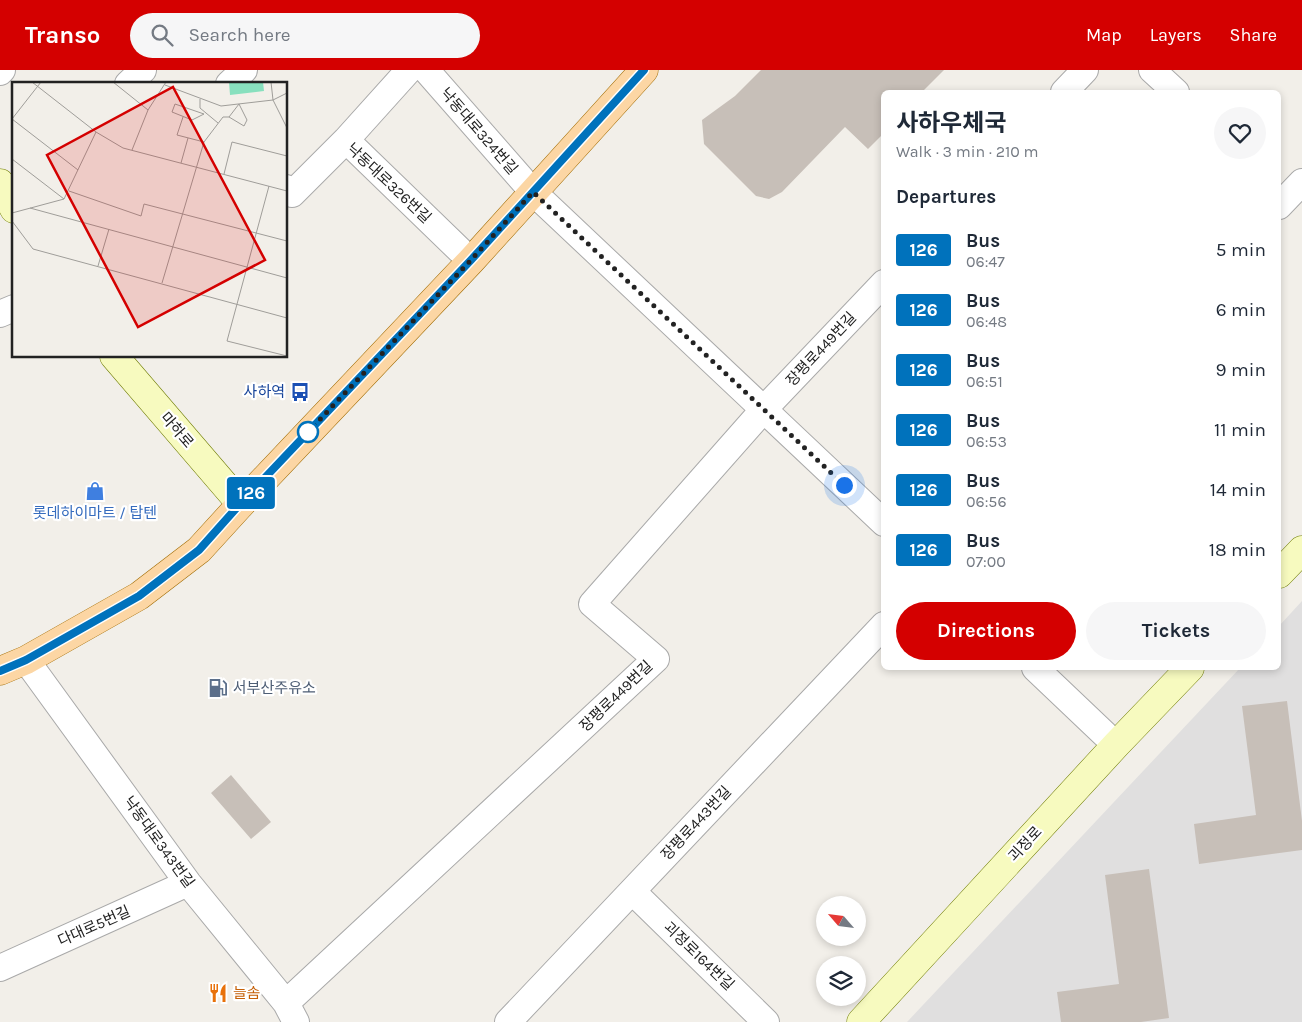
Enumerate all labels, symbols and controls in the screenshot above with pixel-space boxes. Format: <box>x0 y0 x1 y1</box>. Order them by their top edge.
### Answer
search box <box>130 13 480 58</box>
text: Transo <box>25 21 100 49</box>
icon: search <box>148 21 176 49</box>
text: Search here <box>188 24 291 46</box>
text: Map <box>1086 24 1122 46</box>
text: Layers <box>1150 24 1202 46</box>
text: Share <box>1230 24 1277 46</box>
inset map <box>12 82 288 358</box>
street label: 낙동대로324번길 <box>437 84 521 178</box>
button: heart <box>1214 107 1266 159</box>
text: 사하우체국 <box>896 109 1006 137</box>
street label: 낙동대로326번길 <box>343 139 435 227</box>
text: Walk · 3 min · 210 m <box>896 142 1038 161</box>
text: Departures <box>896 186 996 208</box>
text: Bus <box>966 230 1000 252</box>
text: 126 <box>909 239 938 261</box>
text: 5 min <box>1216 239 1266 261</box>
text: 06:47 <box>966 252 1005 271</box>
text: Bus <box>966 290 1000 312</box>
text: 126 <box>909 299 938 321</box>
text: 6 min <box>1216 299 1266 321</box>
street label: 장평로449번길 <box>782 308 860 390</box>
text: 06:48 <box>966 312 1007 331</box>
text: Bus <box>966 350 1000 372</box>
text: 126 <box>909 359 938 381</box>
text: 9 min <box>1216 359 1266 381</box>
text: 06:51 <box>966 372 1003 391</box>
bus stop icon: 사하역 <box>289 381 311 403</box>
place label: 사하역 <box>244 383 285 401</box>
street label: 마하로 <box>157 408 197 452</box>
text: Bus <box>966 410 1000 432</box>
text: 126 <box>909 419 938 441</box>
text: 11 min <box>1214 419 1266 441</box>
unlabelled marker <box>297 421 319 443</box>
text: 06:53 <box>966 432 1007 451</box>
text: Bus <box>966 470 1000 492</box>
your location <box>832 473 857 498</box>
line badge: 126 <box>222 477 280 509</box>
text: 126 <box>909 479 938 501</box>
text: 14 min <box>1210 479 1266 501</box>
shop icon: 롯데하이마트 / 탑텐 <box>84 480 106 502</box>
text: 126 <box>237 482 265 504</box>
text: 06:56 <box>966 492 1007 511</box>
place label: 롯데하이마트 / 탑텐 <box>33 504 157 522</box>
text: Bus <box>966 530 1000 552</box>
text: 126 <box>909 539 938 561</box>
text: 18 min <box>1209 539 1266 561</box>
text: 07:00 <box>966 552 1006 571</box>
button: Directions <box>896 602 1076 660</box>
button: Tickets <box>1086 602 1266 660</box>
street label: 장평로449번길 <box>576 657 656 735</box>
fuel station icon: 서부산주유소 <box>207 677 229 699</box>
place label: 서부산주유소 <box>233 679 316 697</box>
street label: 장평로443번길 <box>657 782 735 864</box>
street label: 낙동대로343번길 <box>120 793 198 891</box>
street label: 괴정로 <box>1004 823 1046 865</box>
north arrow <box>816 896 866 946</box>
map controls <box>816 896 866 1006</box>
street label: 다대로5번길 <box>55 902 133 950</box>
street label: 괴정로164번길 <box>660 918 738 994</box>
button: layers <box>816 956 866 1006</box>
restaurant icon: 늘솜 <box>207 982 229 1004</box>
place label: 늘솜 <box>233 984 261 1002</box>

